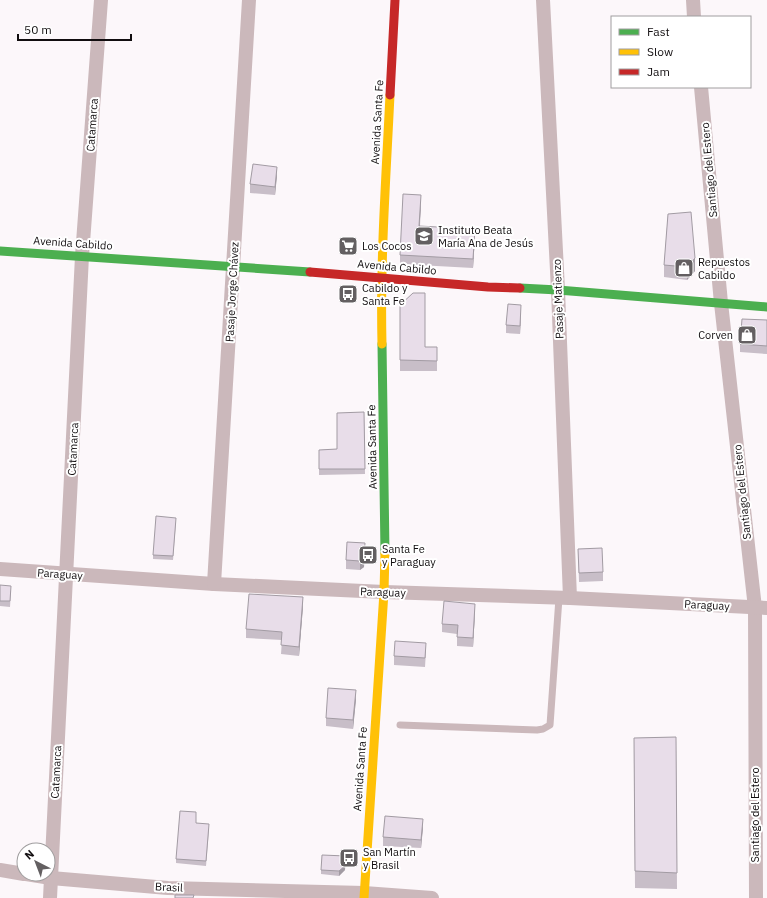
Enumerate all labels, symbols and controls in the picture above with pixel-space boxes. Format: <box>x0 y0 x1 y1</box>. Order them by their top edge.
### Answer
scale bar <box>18 16 131 42</box>
legend <box>611 16 751 88</box>
text: 50 m <box>24 22 52 37</box>
text: Fast <box>647 24 670 39</box>
text: Slow <box>647 44 673 59</box>
text: Jam <box>647 64 670 79</box>
street label: Avenida Santa Fe <box>368 79 386 165</box>
street label: Catamarca <box>83 98 101 152</box>
street label: Santiago del Estero <box>698 122 720 218</box>
place label: Instituto Beata María Ana de Jesús <box>438 223 533 250</box>
school or university icon: Instituto Beata María Ana de Jesús <box>413 225 435 247</box>
street label: Avenida Cabildo <box>33 233 113 253</box>
supermarket icon: Los Cocos <box>337 235 359 257</box>
place label: Los Cocos <box>362 239 412 253</box>
street label: Pasaje Jorge Chávez <box>222 242 242 342</box>
place label: Repuestos Cabildo <box>698 255 750 282</box>
street label: Avenida Cabildo <box>357 257 437 277</box>
shop icon: Repuestos Cabildo <box>673 257 695 279</box>
street label: Pasaje Matienzo <box>550 259 566 339</box>
place label: Cabildo y Santa Fe <box>362 281 408 308</box>
bus stop icon: Cabildo y Santa Fe <box>337 283 359 305</box>
shop icon: Corven <box>736 324 758 346</box>
place label: Corven <box>698 328 733 342</box>
street label: Avenida Santa Fe <box>364 404 380 490</box>
street label: Catamarca <box>65 422 81 476</box>
street label: Santiago del Estero <box>730 444 754 540</box>
place label: Santa Fe y Paraguay <box>382 542 436 569</box>
bus stop icon: Santa Fe y Paraguay <box>357 544 379 566</box>
street label: Paraguay <box>37 565 84 583</box>
street label: Paraguay <box>360 584 407 600</box>
street label: Paraguay <box>684 597 731 613</box>
street label: Avenida Santa Fe <box>350 726 370 812</box>
street label: Catamarca <box>48 745 64 799</box>
street label: Santiago del Estero <box>748 767 762 863</box>
north arrow <box>16 842 56 882</box>
place label: San Martín y Brasil <box>363 845 416 872</box>
text: N <box>22 847 37 862</box>
bus stop icon: San Martín y Brasil <box>338 847 360 869</box>
street label: Brasil <box>155 879 183 895</box>

